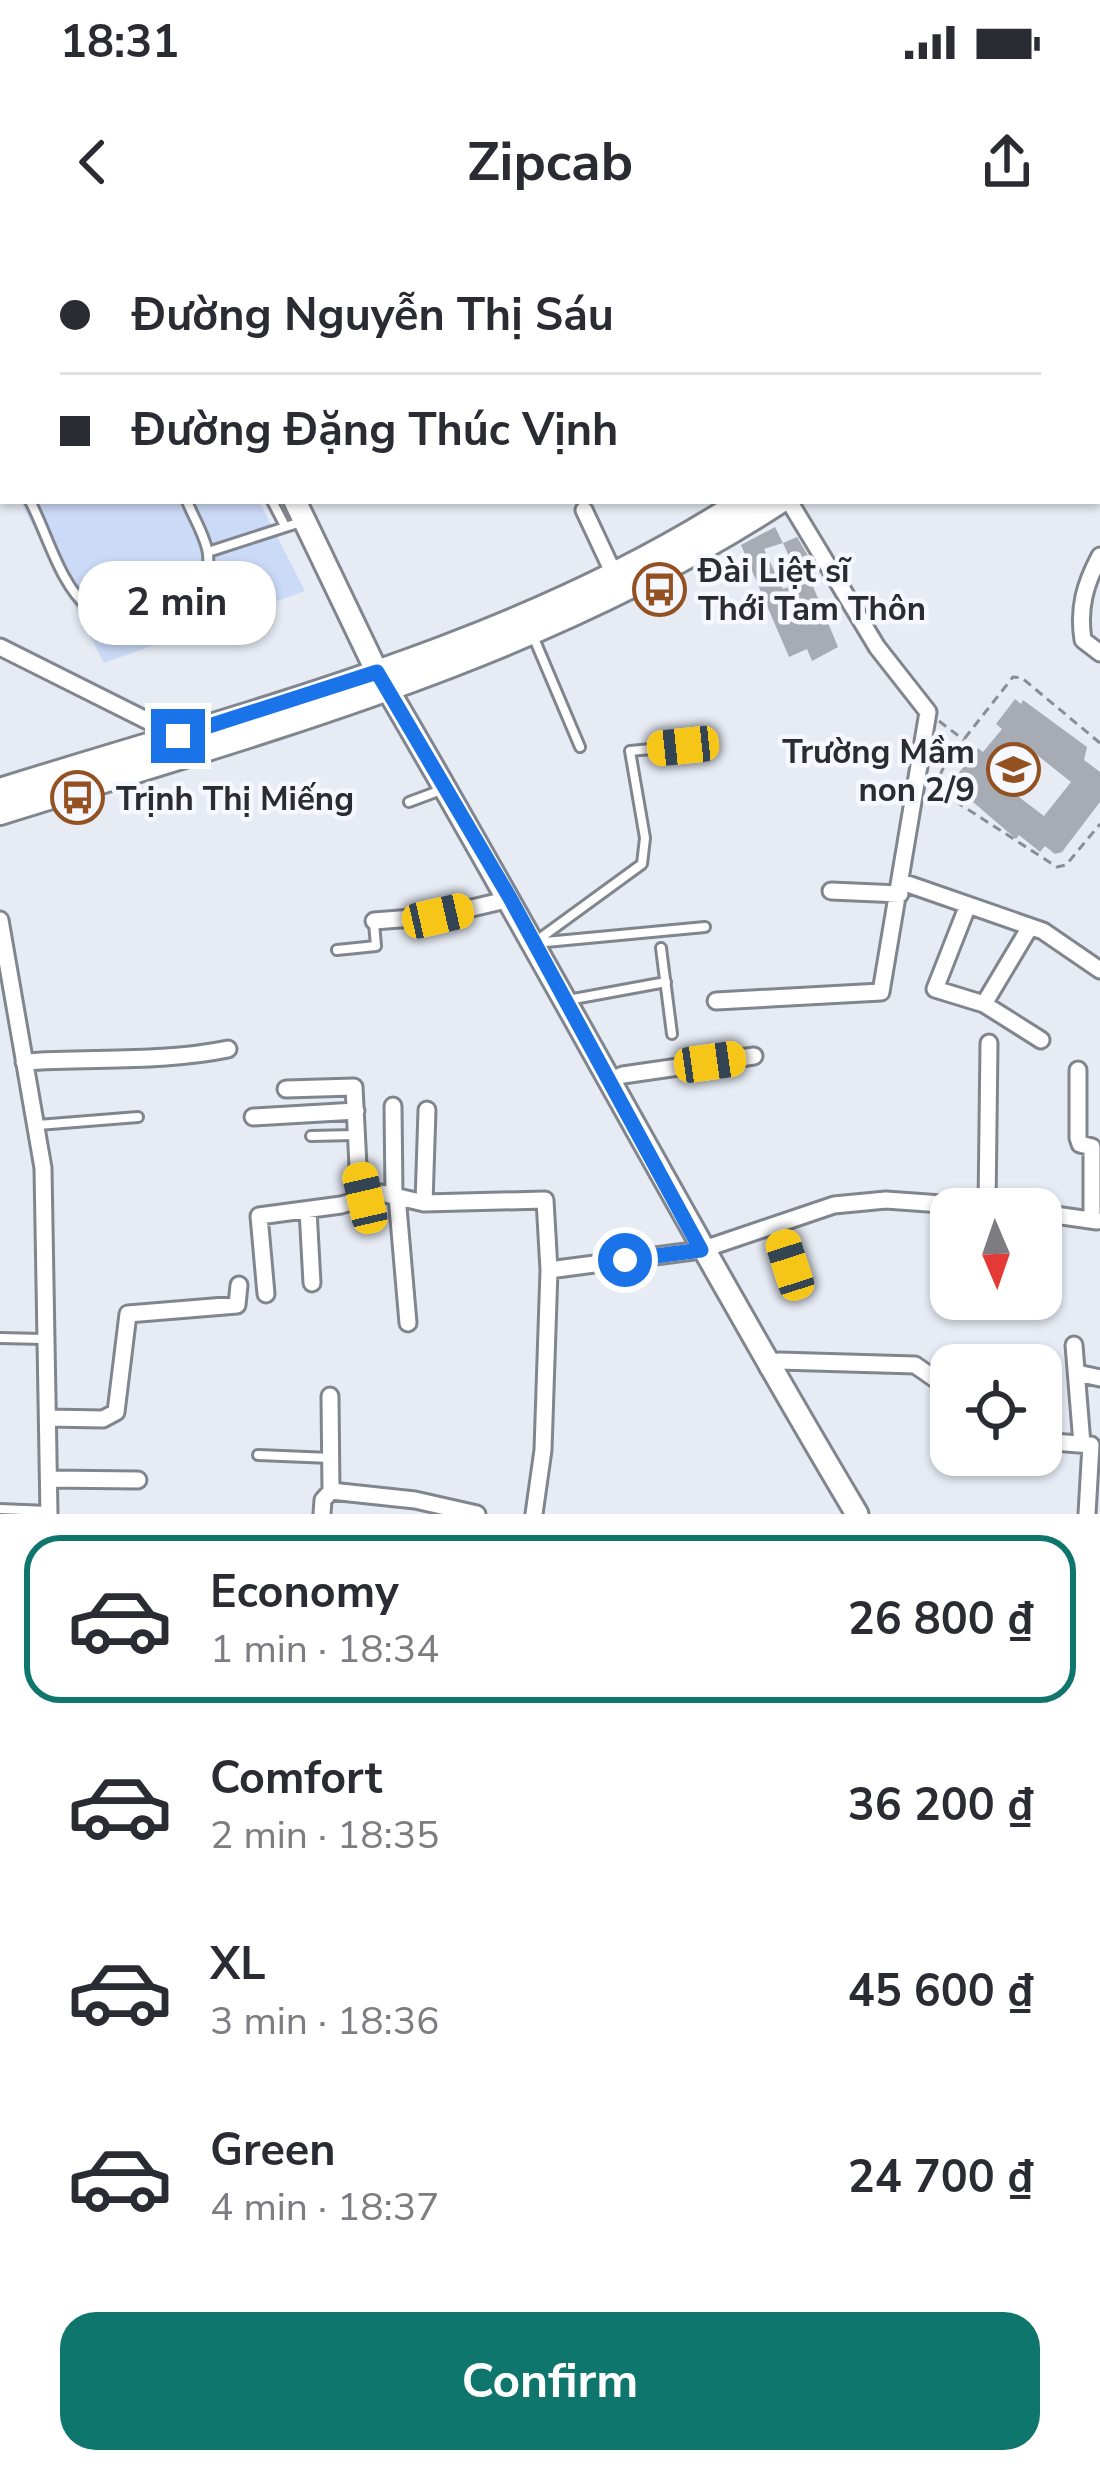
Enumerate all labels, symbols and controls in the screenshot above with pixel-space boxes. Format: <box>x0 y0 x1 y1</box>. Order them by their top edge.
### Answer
text: 18:31 <box>60 12 179 73</box>
text: Zipcab <box>467 125 633 199</box>
icon: back <box>60 129 126 195</box>
icon: share <box>974 129 1040 195</box>
text: Đường Nguyễn Thị Sáu <box>132 285 614 346</box>
text: Đường Đặng Thúc Vịnh <box>132 400 618 461</box>
place label: Đài Liệt sĩ Thới Tam Thôn <box>697 549 926 632</box>
bus stop icon: Đài Liệt sĩ Thới Tam Thôn <box>631 561 687 617</box>
callout: 2 min <box>79 562 277 646</box>
text: 2 min <box>127 576 227 629</box>
route end <box>151 709 205 763</box>
car <box>645 724 721 768</box>
place label: Trường Mầm non 2/9 <box>782 730 975 813</box>
school or university icon: Trường Mầm non 2/9 <box>986 742 1042 798</box>
bus stop icon: Trịnh Thị Miếng <box>49 770 105 826</box>
place label: Trịnh Thị Miếng <box>116 777 354 822</box>
car <box>399 890 477 942</box>
car <box>672 1039 748 1085</box>
car <box>339 1159 391 1237</box>
north arrow <box>930 1188 1062 1320</box>
map controls <box>930 1188 1062 1476</box>
car <box>762 1225 818 1305</box>
route start <box>598 1233 652 1287</box>
button: locate <box>930 1344 1062 1476</box>
text: Economy <box>210 1562 399 1623</box>
icon: car <box>66 1565 174 1673</box>
text: 26 800 ₫ <box>848 1589 1034 1650</box>
text: 1 min · 18:34 <box>210 1623 439 1676</box>
text: Comfort <box>210 1748 382 1809</box>
icon: car <box>66 1751 174 1859</box>
text: 36 200 ₫ <box>848 1775 1034 1836</box>
text: 2 min · 18:35 <box>210 1809 439 1862</box>
text: XL <box>210 1934 266 1995</box>
icon: car <box>66 1937 174 2045</box>
text: 45 600 ₫ <box>848 1961 1034 2022</box>
text: 3 min · 18:36 <box>210 1995 439 2048</box>
text: Green <box>210 2120 336 2181</box>
icon: car <box>66 2123 174 2231</box>
text: 24 700 ₫ <box>848 2147 1034 2208</box>
text: 4 min · 18:37 <box>210 2181 439 2234</box>
button: Confirm <box>60 2312 1040 2450</box>

